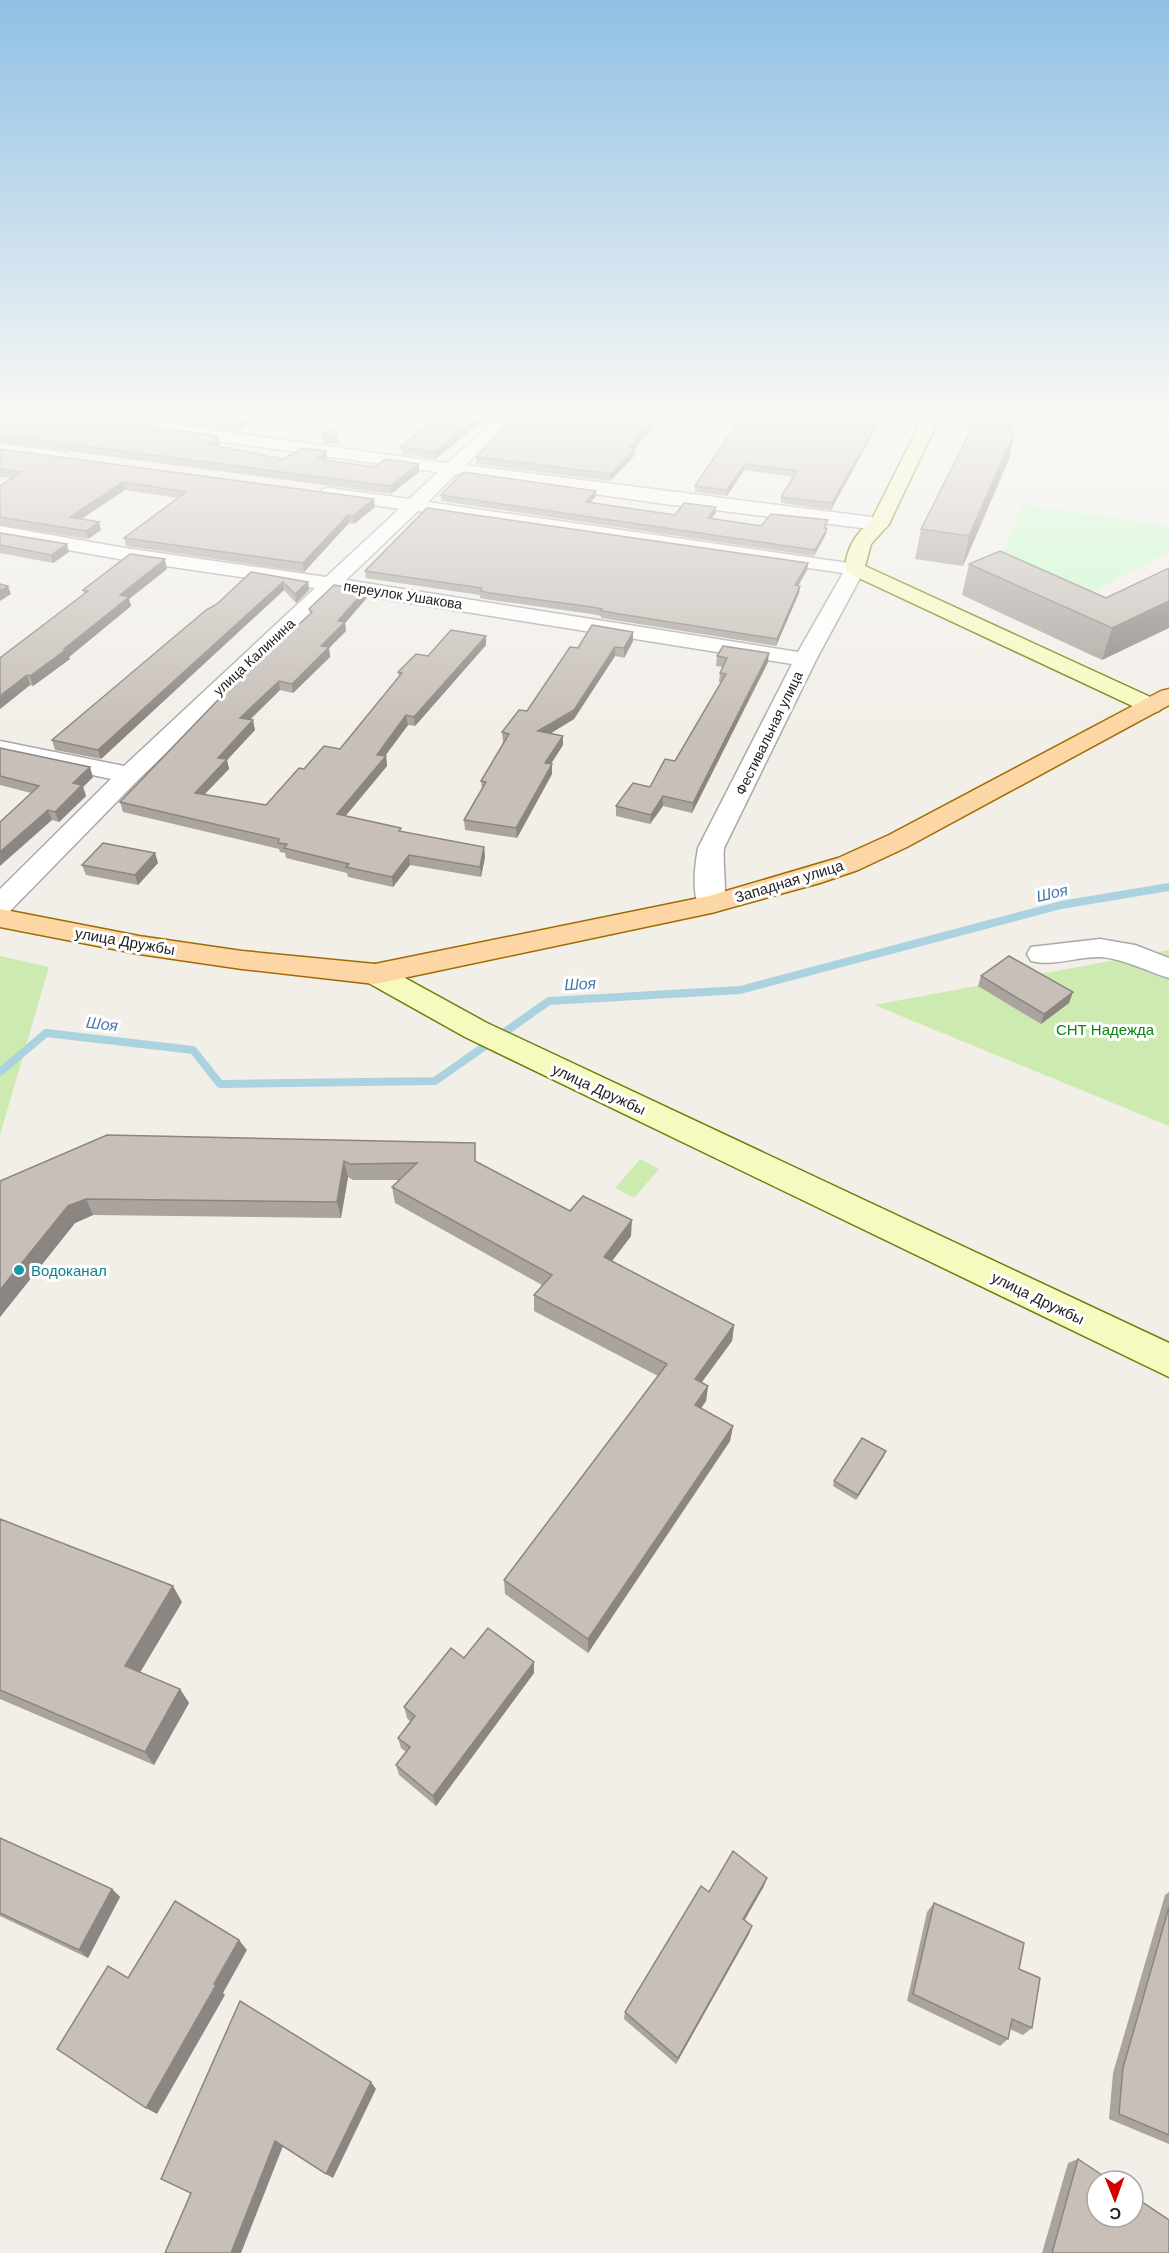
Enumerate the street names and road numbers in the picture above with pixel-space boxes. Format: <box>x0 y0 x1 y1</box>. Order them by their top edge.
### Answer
street label: переулок Ушакова <box>342 578 464 612</box>
street label: улица Калинина <box>210 615 298 699</box>
street label: Фестивальная улица <box>732 668 806 797</box>
street label: Западная улица <box>733 856 846 906</box>
street label: улица Дружбы <box>74 924 176 958</box>
street label: улица Дружбы <box>550 1060 648 1118</box>
street label: улица Дружбы <box>989 1268 1087 1328</box>

